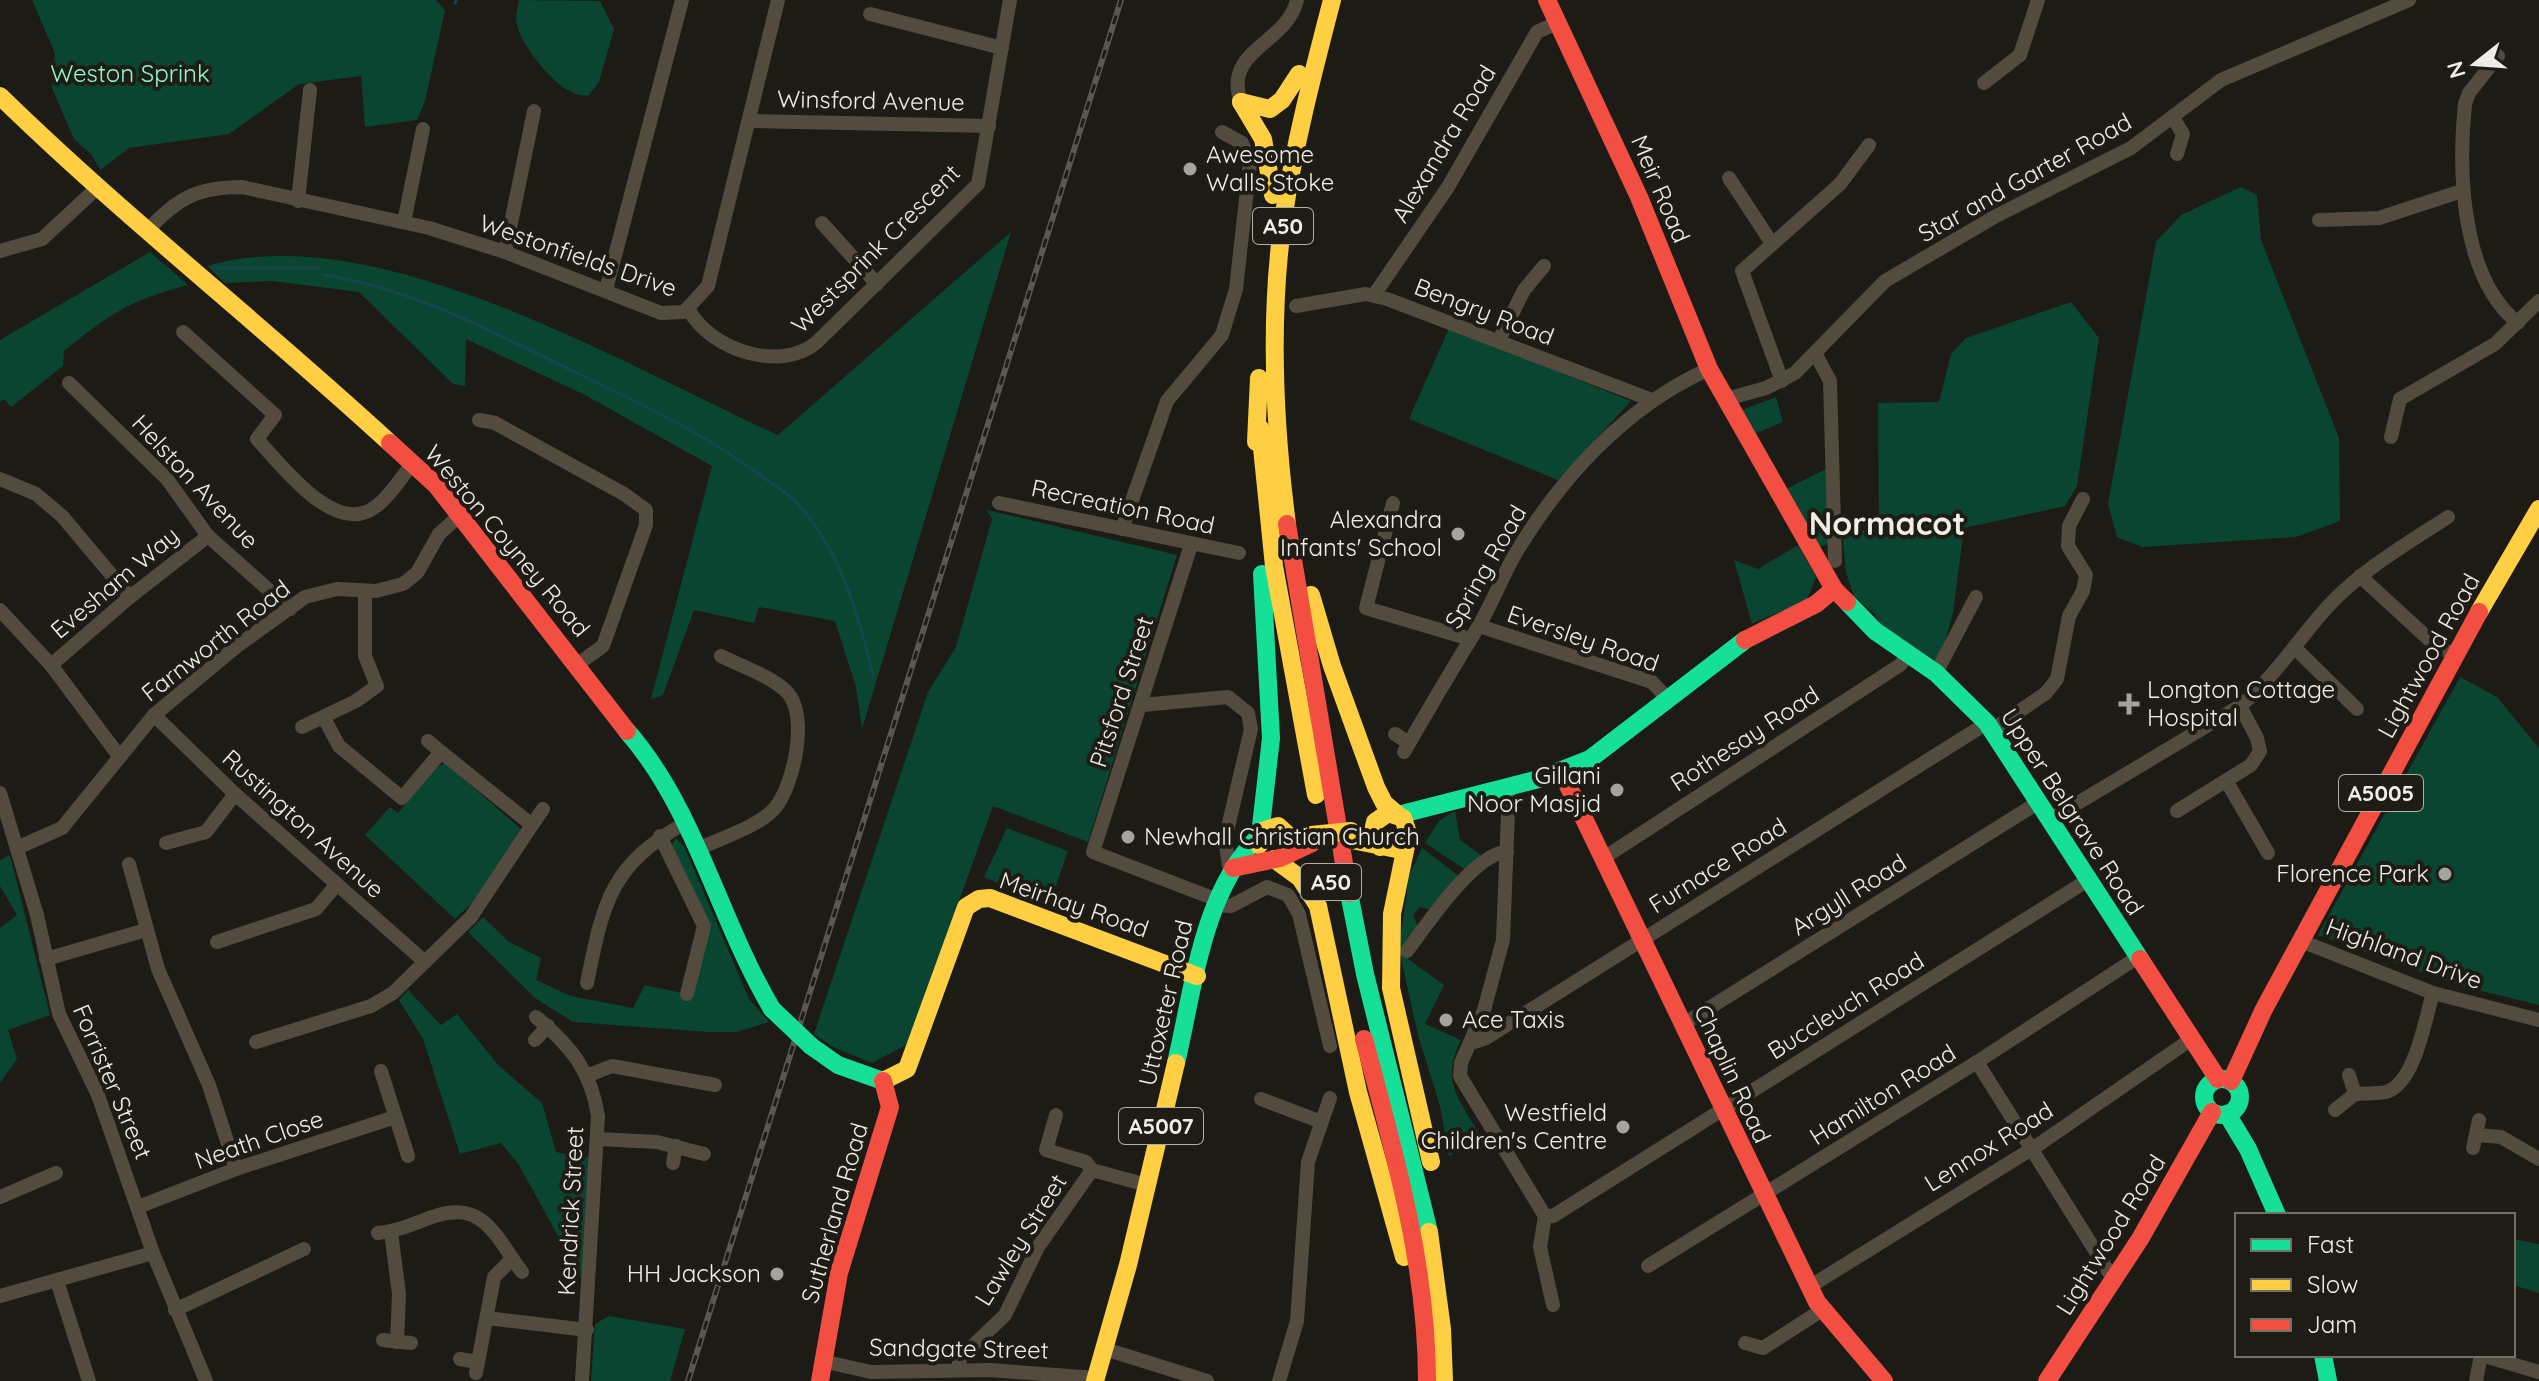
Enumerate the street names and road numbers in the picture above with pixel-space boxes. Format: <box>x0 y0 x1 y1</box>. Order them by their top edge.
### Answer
street label: Alexandra Road <box>1384 59 1502 228</box>
street label: Winsford Avenue <box>777 83 965 117</box>
street label: Star and Garter Road <box>1913 106 2136 248</box>
street label: Meir Road <box>1625 130 1697 247</box>
street label: Westsprink Crescent <box>784 157 966 339</box>
street label: Westonfields Drive <box>476 207 681 303</box>
road number: A50 <box>1253 208 1313 244</box>
street label: Bengry Road <box>1410 271 1558 351</box>
street label: Helston Avenue <box>126 408 266 555</box>
street label: Weston Coyney Road <box>419 438 597 642</box>
street label: Recreation Road <box>1029 472 1218 540</box>
street label: Spring Road <box>1438 500 1532 633</box>
street label: Evesham Way <box>44 520 185 645</box>
street label: Lightwood Road <box>2371 568 2486 743</box>
street label: Farnworth Road <box>135 573 296 708</box>
street label: Eversley Road <box>1504 598 1663 678</box>
street label: Pitsford Street <box>1083 612 1160 771</box>
street label: Rothesay Road <box>1664 679 1825 797</box>
street label: Upper Belgrave Road <box>1995 702 2151 920</box>
street label: Rustington Avenue <box>216 743 391 904</box>
road number: A5005 <box>2339 775 2423 811</box>
street label: Furnace Road <box>1643 811 1792 919</box>
street label: Argyll Road <box>1785 847 1912 941</box>
road number: A50 <box>1301 864 1361 900</box>
street label: Meirhay Road <box>996 865 1153 944</box>
street label: Highland Drive <box>2322 911 2486 995</box>
street label: Uttoxeter Road <box>1131 917 1199 1089</box>
street label: Buccleuch Road <box>1762 945 1929 1065</box>
street label: Forrister Street <box>67 1000 159 1164</box>
street label: Chaplin Road <box>1688 1000 1778 1147</box>
street label: Hamilton Road <box>1804 1037 1961 1151</box>
street label: Lennox Road <box>1919 1095 2058 1198</box>
street label: Neath Close <box>190 1103 327 1175</box>
road number: A5007 <box>1119 1108 1203 1144</box>
street label: Sutherland Road <box>794 1119 874 1306</box>
street label: Kendrick Street <box>551 1126 589 1296</box>
street label: Lightwood Road <box>2049 1149 2171 1320</box>
street label: Lawley Street <box>968 1168 1073 1311</box>
street label: Sandgate Street <box>869 1331 1049 1365</box>

